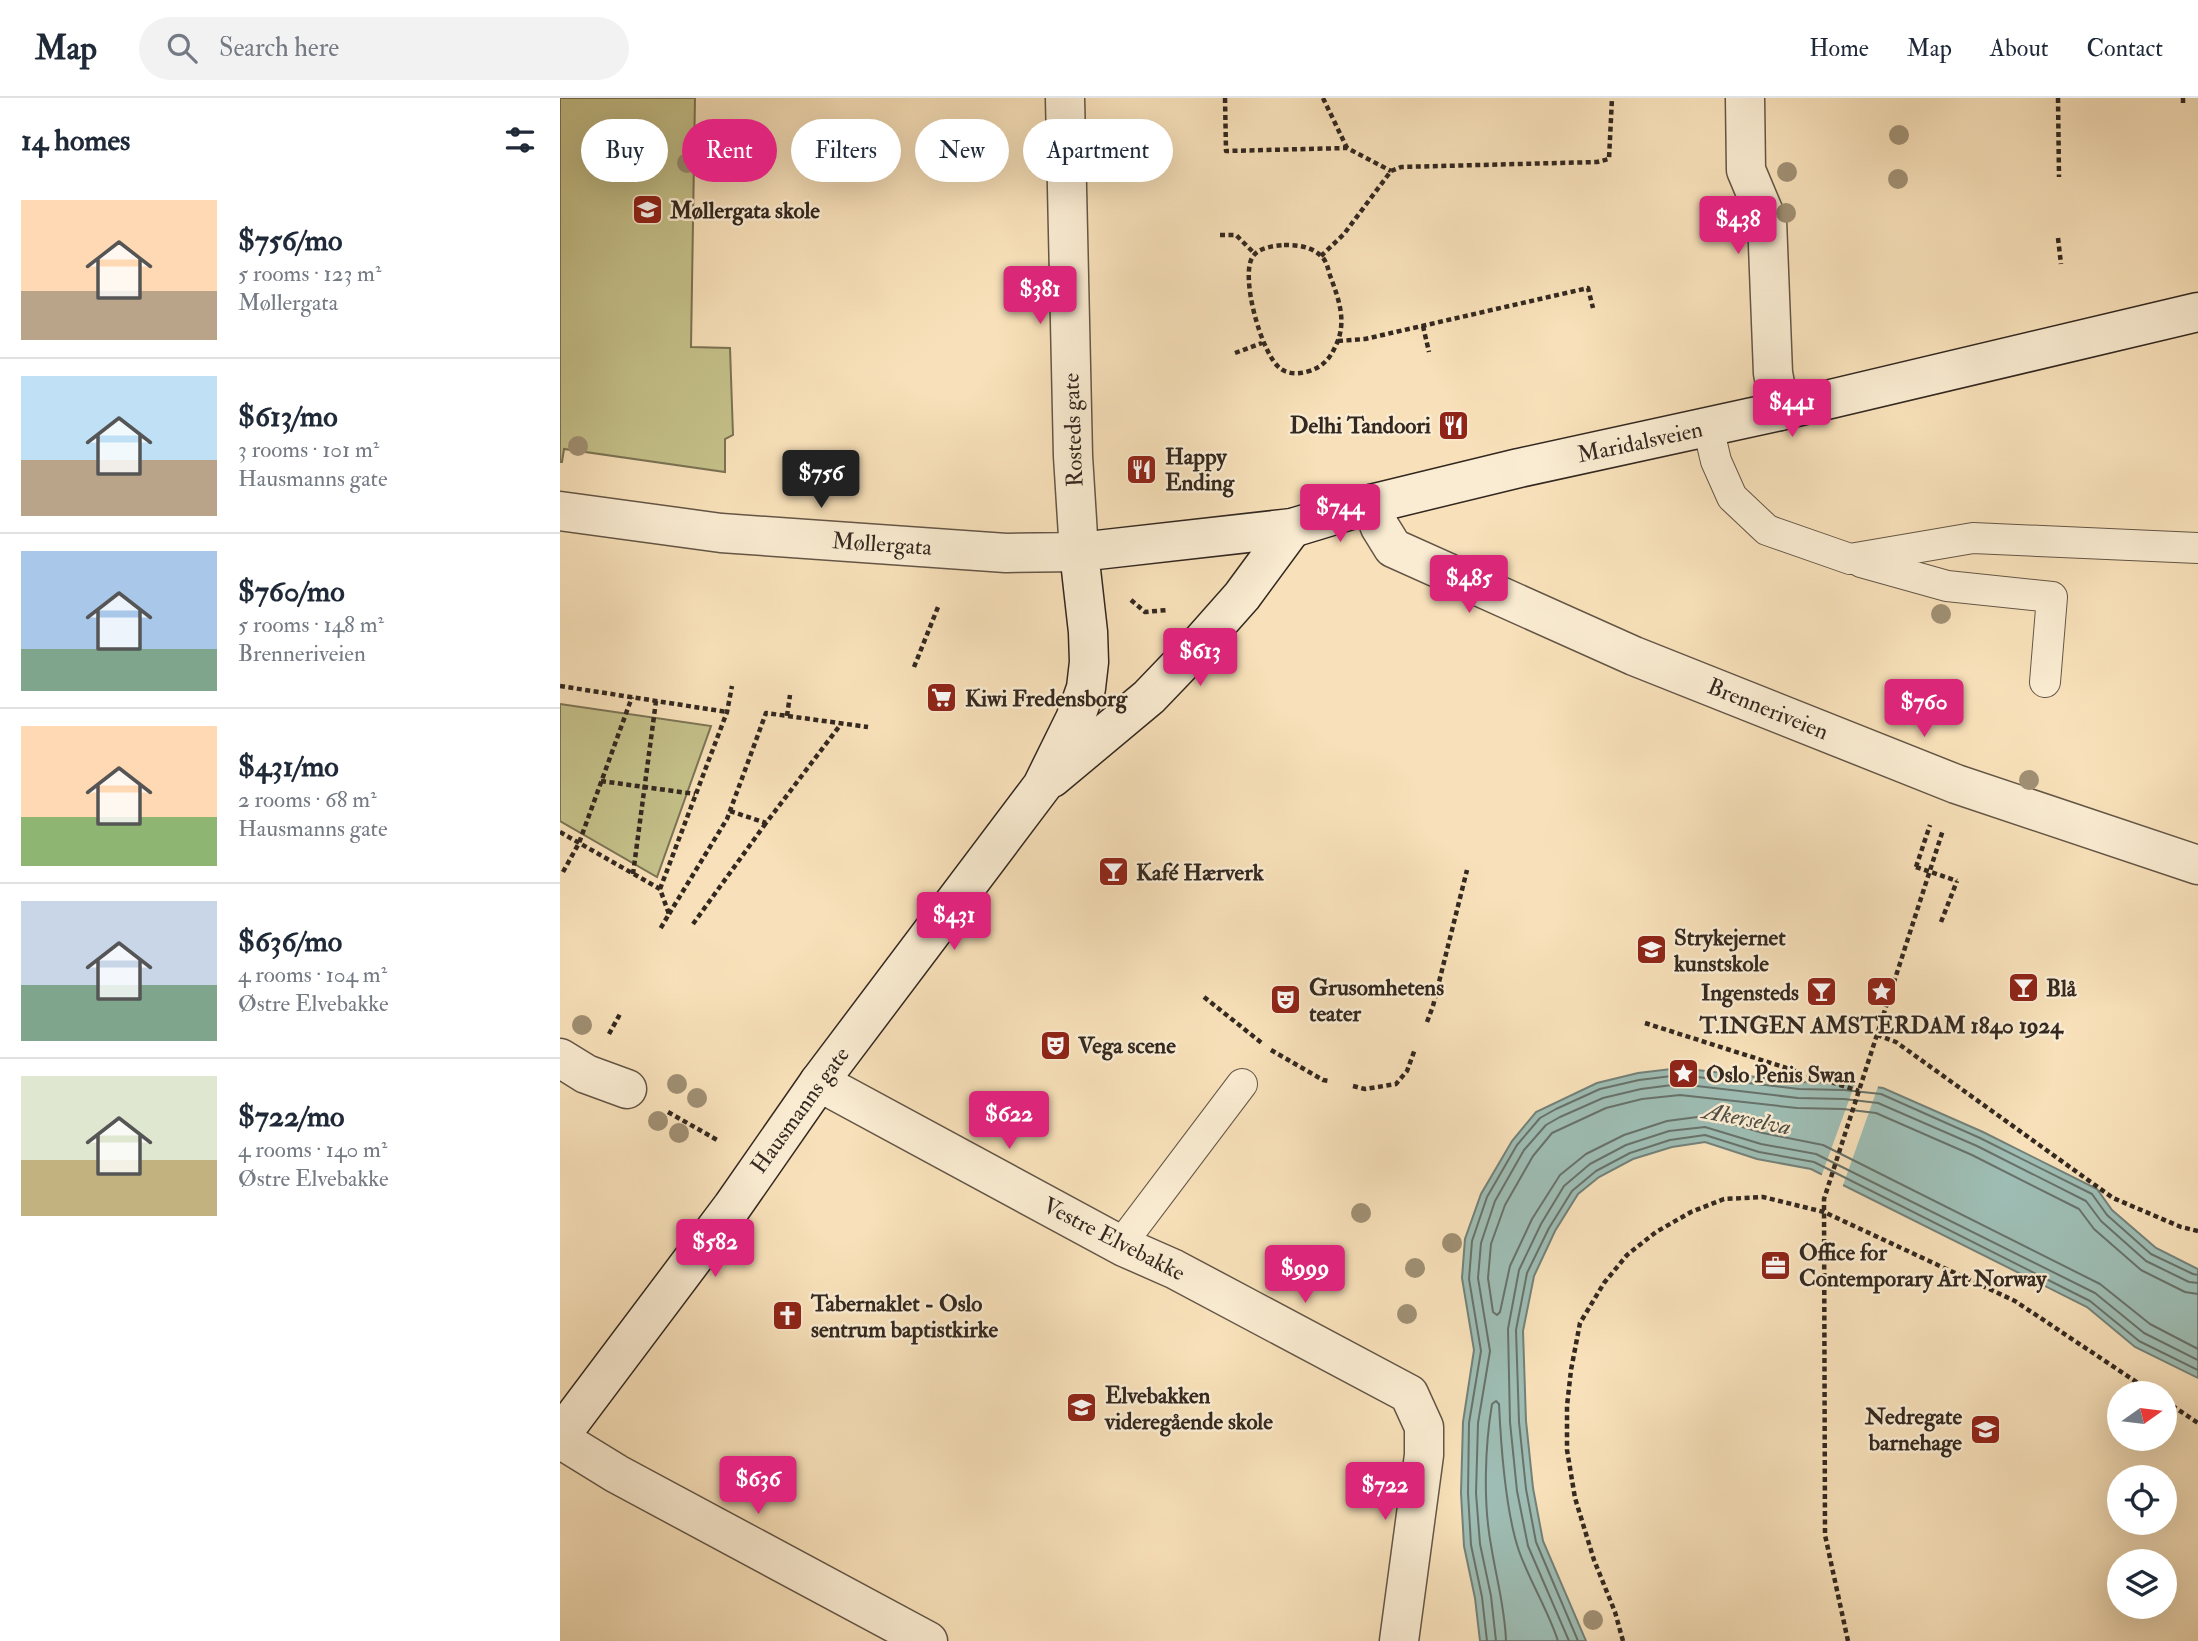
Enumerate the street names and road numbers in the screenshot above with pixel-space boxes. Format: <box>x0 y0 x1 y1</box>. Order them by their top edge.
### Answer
street label: Rosteds gate <box>1057 372 1089 488</box>
street label: Maridalsveien <box>1575 415 1706 469</box>
street label: Møllergata <box>831 526 934 562</box>
street label: Brenneriveien <box>1703 672 1833 746</box>
street label: Hausmanns gate <box>744 1041 856 1179</box>
street label: Vestre Elvebakke <box>1038 1191 1190 1287</box>

